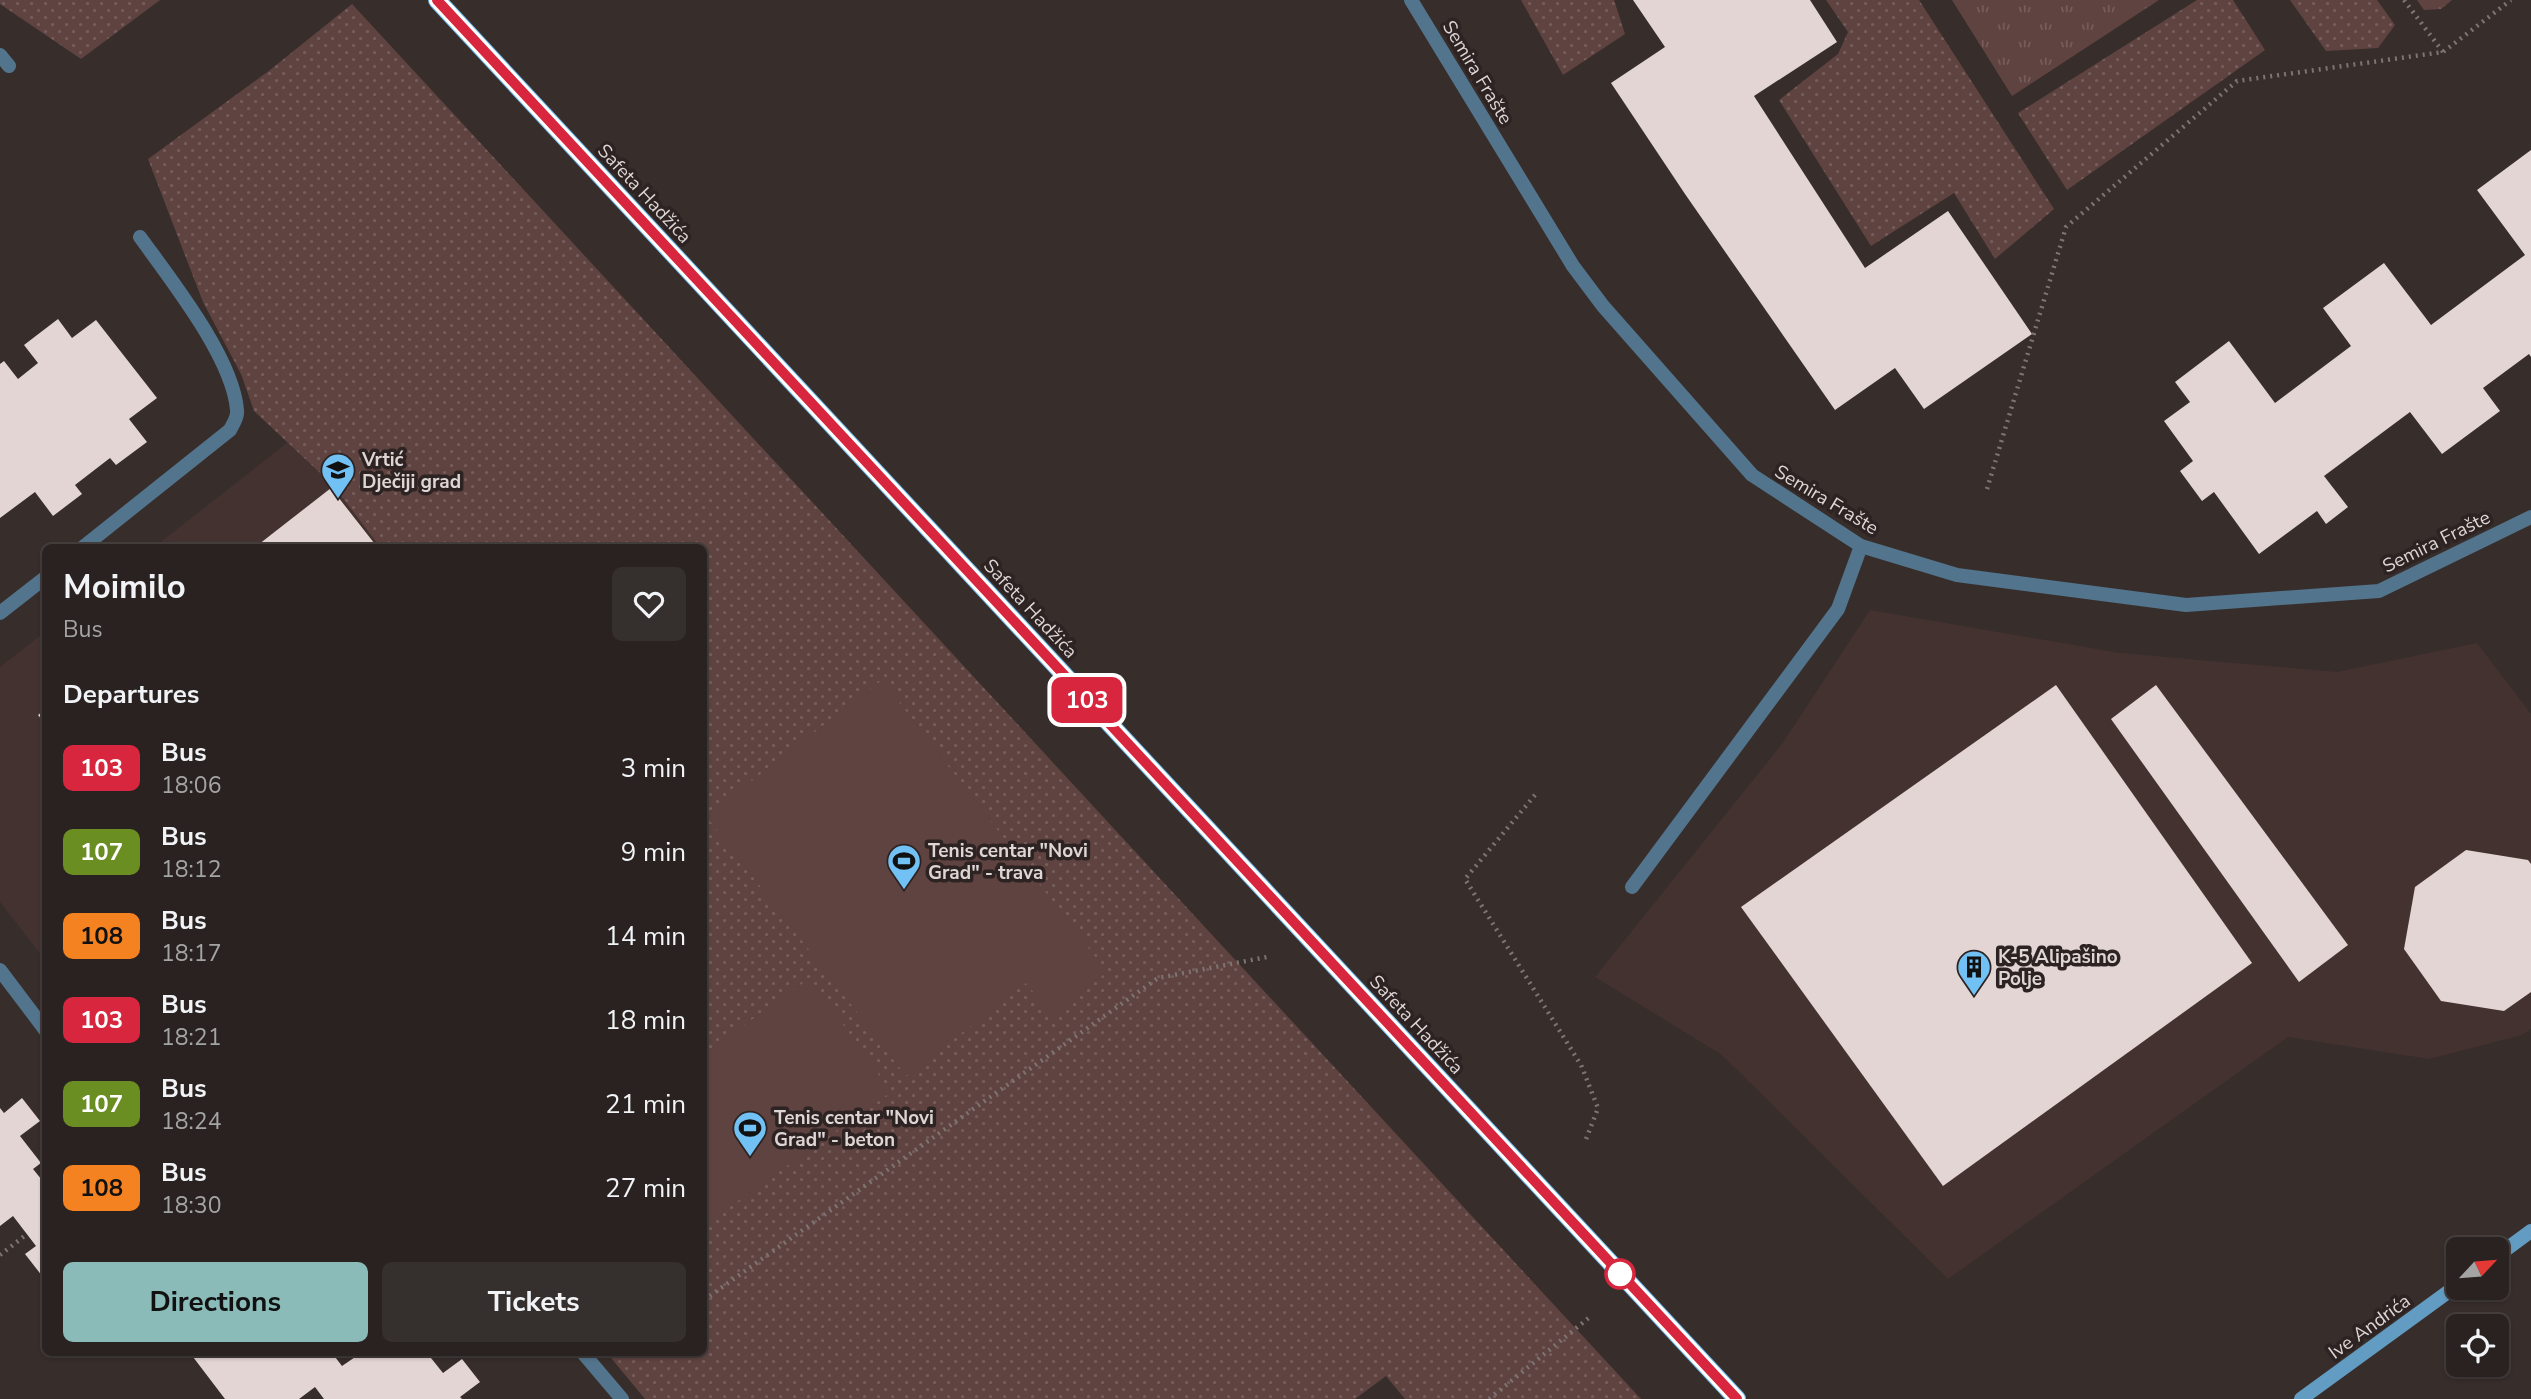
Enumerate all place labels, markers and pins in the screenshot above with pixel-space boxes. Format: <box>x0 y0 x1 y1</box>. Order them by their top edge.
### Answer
place label: Vrtić Dječiji grad <box>361 447 461 495</box>
school or university icon: Vrtić Dječiji grad <box>319 451 357 500</box>
place label: Tenis centar "Novi Grad" - trava <box>928 838 1088 886</box>
sports icon: Tenis centar "Novi Grad" - trava <box>885 842 923 891</box>
place label: K-5 Alipašino Polje <box>1998 944 2118 992</box>
building icon: K-5 Alipašino Polje <box>1955 948 1993 997</box>
place label: Tenis centar "Novi Grad" - beton <box>774 1105 934 1153</box>
sports icon: Tenis centar "Novi Grad" - beton <box>731 1109 769 1158</box>
unlabelled marker <box>1605 1259 1635 1289</box>

